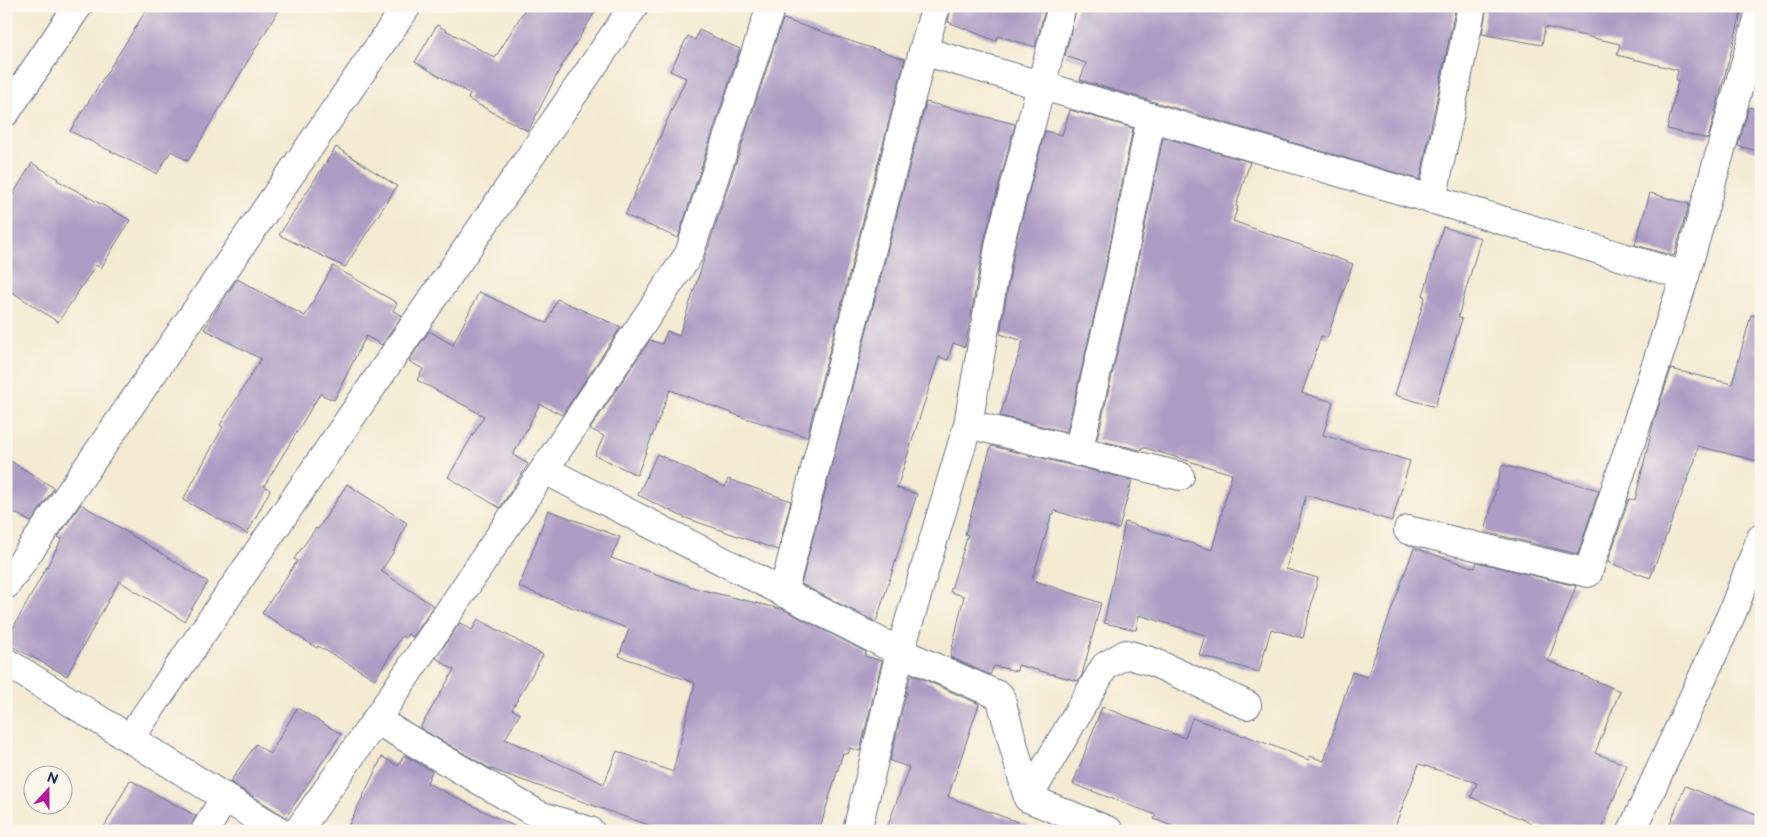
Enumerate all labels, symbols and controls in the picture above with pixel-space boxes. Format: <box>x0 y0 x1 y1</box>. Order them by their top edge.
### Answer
north arrow <box>22 764 72 814</box>
text: N <box>45 769 60 788</box>

